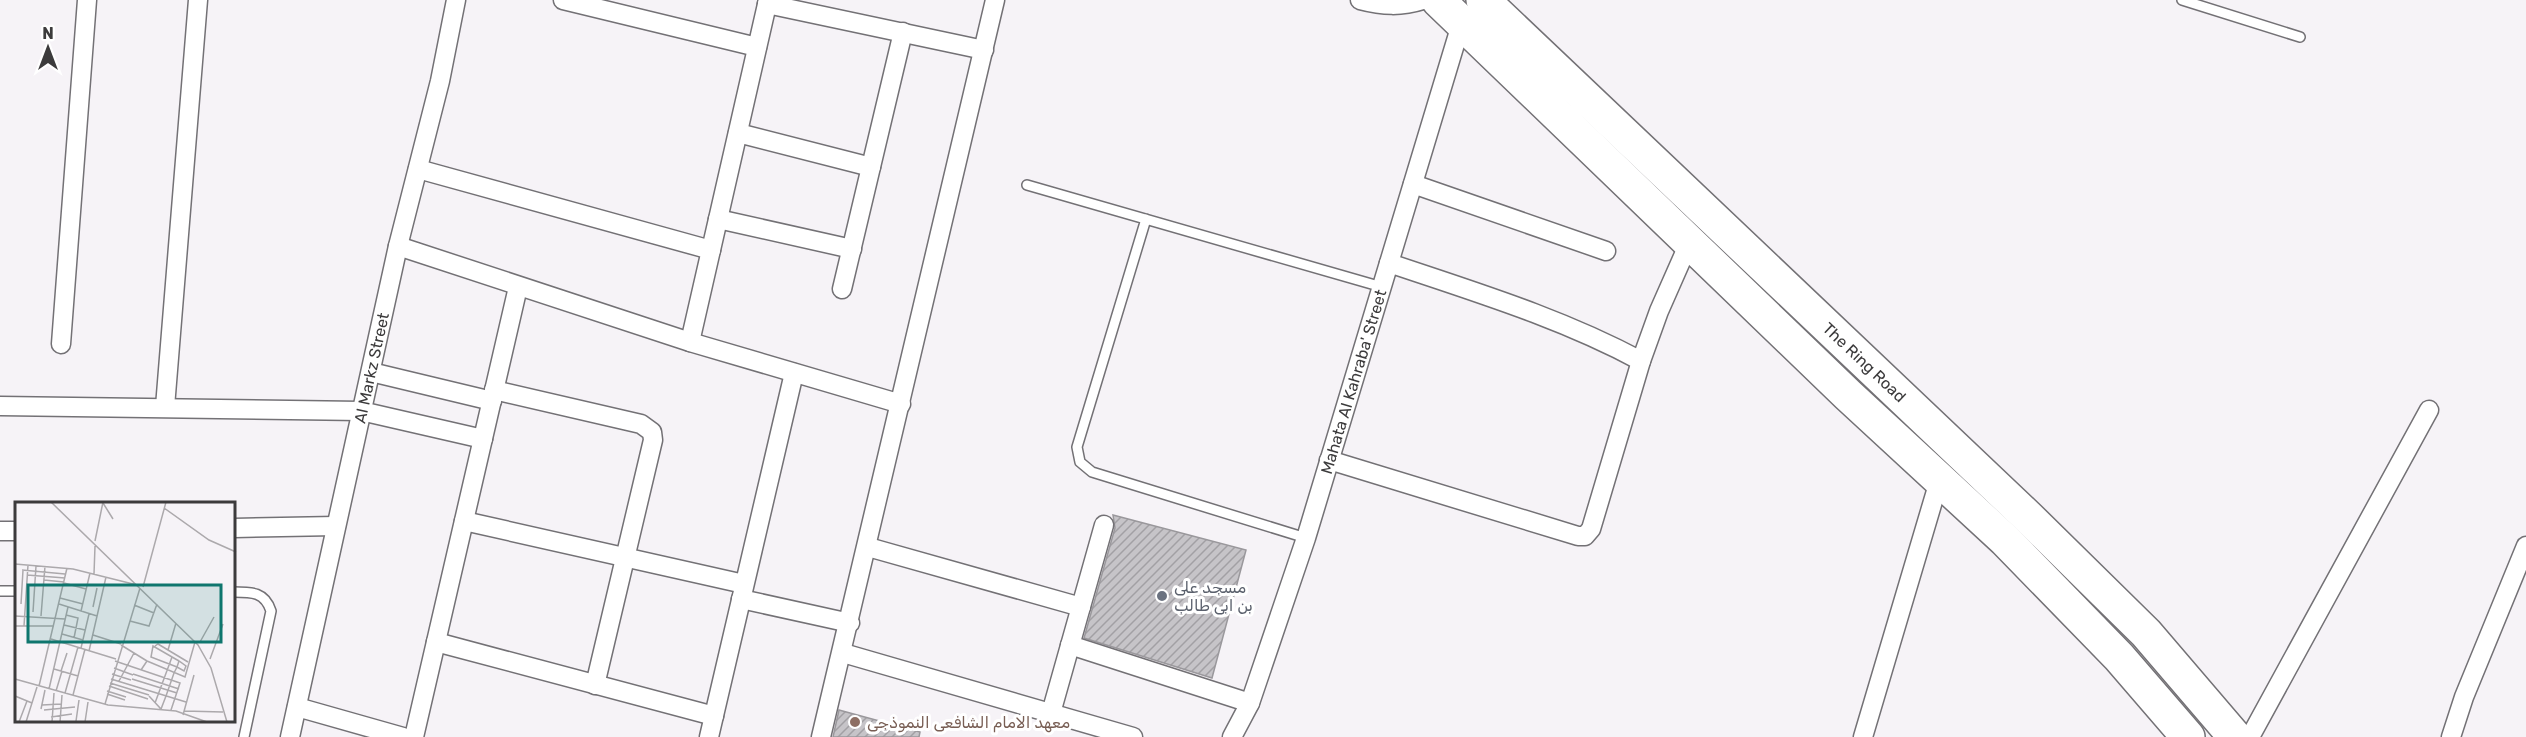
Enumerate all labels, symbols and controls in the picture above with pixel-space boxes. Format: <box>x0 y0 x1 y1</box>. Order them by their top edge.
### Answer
north arrow <box>18 18 78 78</box>
text: N <box>42 24 54 43</box>
street label: Mahata Al Kahraba' Street <box>1317 287 1390 476</box>
street label: Al Markz Street <box>350 311 393 425</box>
street label: The Ring Road <box>1819 319 1910 406</box>
inset map <box>15 502 236 722</box>
place label: مسجد على بن ابى طالب <box>1174 578 1253 615</box>
marker: مسجد على بن ابى طالب <box>1155 589 1169 603</box>
place label: معهد الامام الشافعى النموذجى <box>867 713 1070 733</box>
marker: معهد الامام الشافعى النموذجى <box>848 715 862 729</box>

